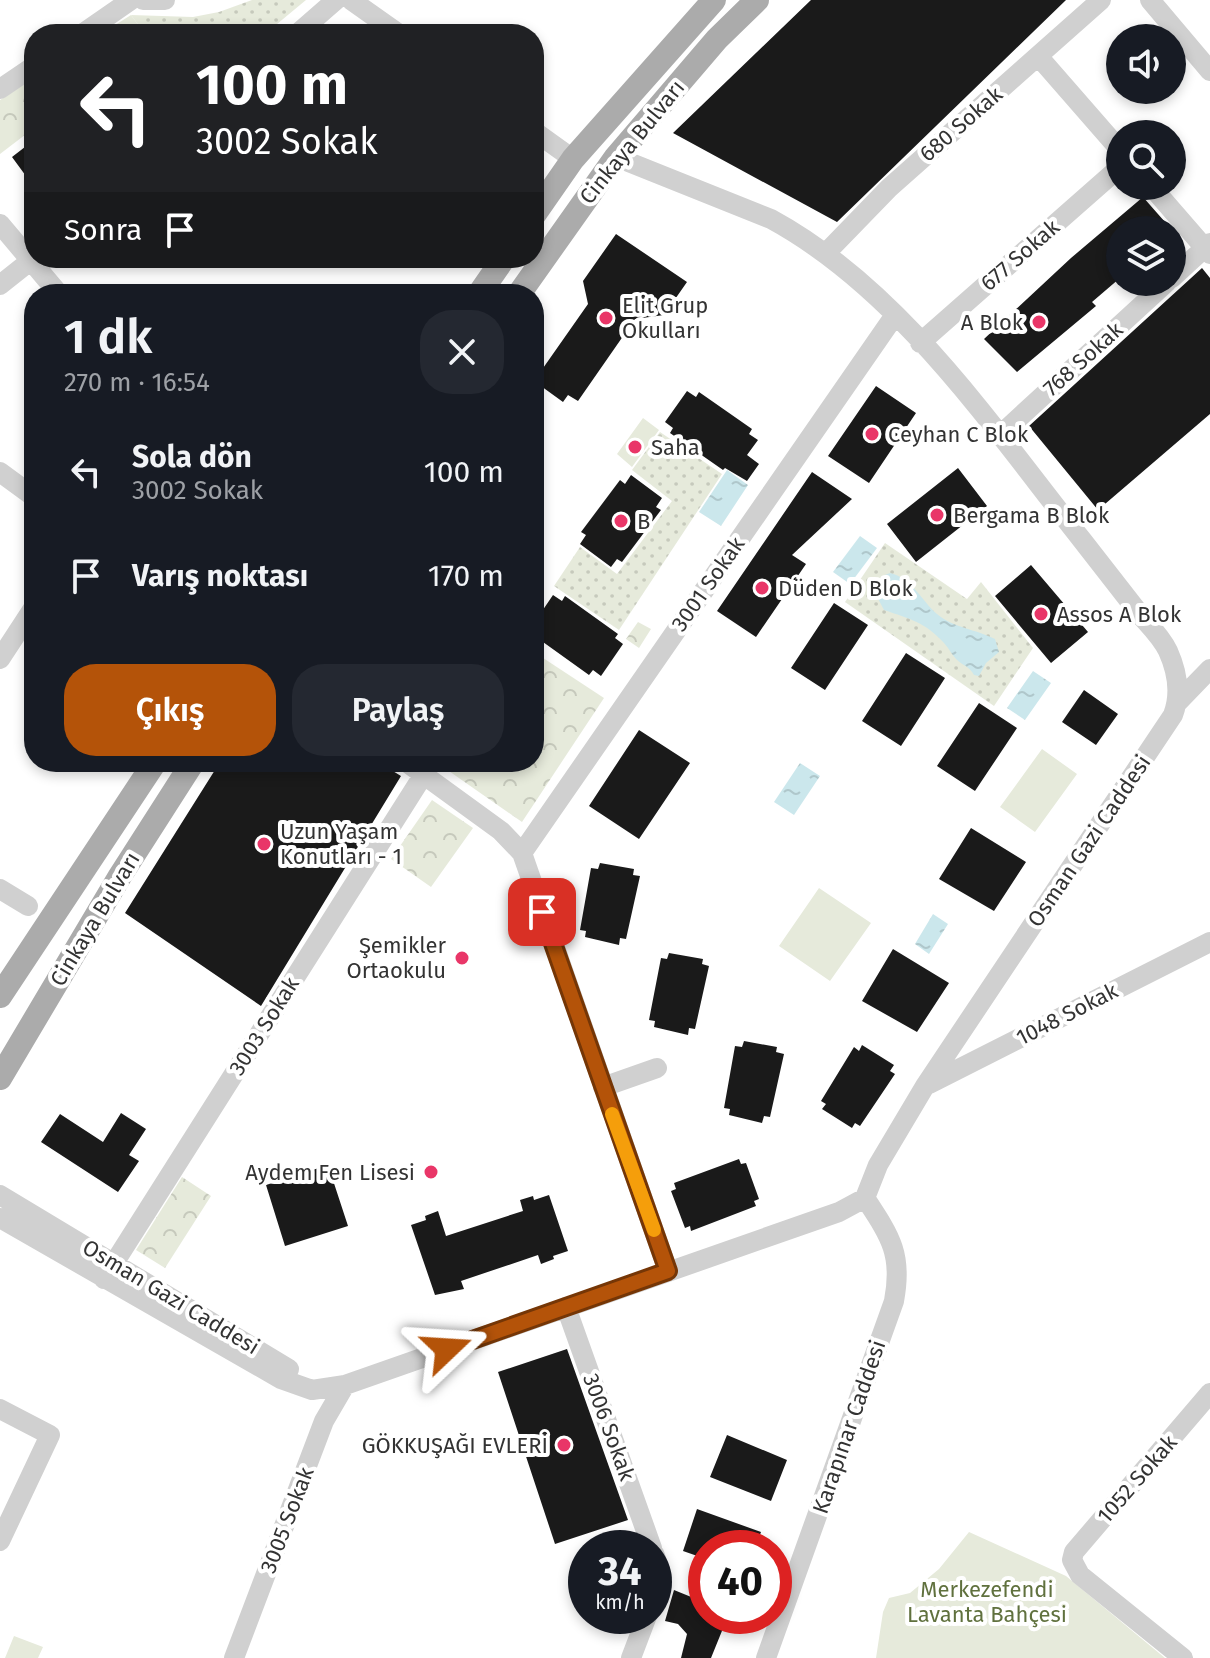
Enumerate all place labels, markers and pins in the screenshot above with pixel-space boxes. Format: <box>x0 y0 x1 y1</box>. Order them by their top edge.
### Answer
place label: Elit Grup Okulları <box>622 292 708 344</box>
marker: Elit Grup Okulları <box>597 309 615 327</box>
place label: A Blok <box>961 309 1024 336</box>
marker: A Blok <box>1030 313 1048 331</box>
place label: Ceyhan C Blok <box>888 421 1029 448</box>
marker: Ceyhan C Blok <box>863 425 881 443</box>
place label: Saha <box>651 434 700 461</box>
marker: Saha <box>626 438 644 456</box>
place label: Bergama B Blok <box>953 502 1110 529</box>
marker: Bergama B Blok <box>928 506 946 524</box>
place label: B <box>637 508 650 535</box>
marker: B <box>612 512 630 530</box>
place label: Düden D Blok <box>778 575 913 602</box>
marker: Düden D Blok <box>753 579 771 597</box>
place label: Assos A Blok <box>1057 601 1182 628</box>
marker: Assos A Blok <box>1032 605 1050 623</box>
place label: Uzun Yaşam Konutları - 1 <box>280 818 402 870</box>
marker: Uzun Yaşam Konutları - 1 <box>255 835 273 853</box>
pin <box>508 878 576 946</box>
place label: Şemikler Ortaokulu <box>347 932 447 984</box>
marker: Şemikler Ortaokulu <box>453 949 471 967</box>
place label: Aydem Fen Lisesi <box>245 1159 415 1186</box>
marker: Aydem Fen Lisesi <box>422 1163 440 1181</box>
place label: GÖKKUŞAĞI EVLERİ <box>362 1432 548 1459</box>
marker: GÖKKUŞAĞI EVLERİ <box>555 1436 573 1454</box>

